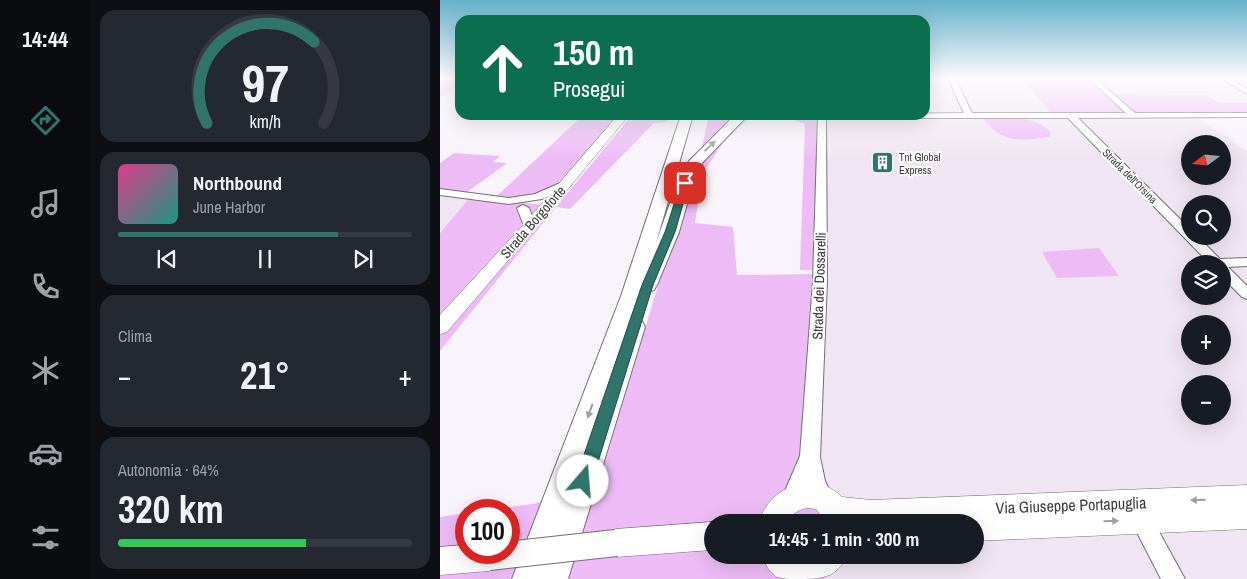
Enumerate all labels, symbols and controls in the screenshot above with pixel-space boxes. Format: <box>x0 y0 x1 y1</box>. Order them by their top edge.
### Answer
text: 14:44 <box>22 24 68 54</box>
text: 150 m <box>553 29 634 76</box>
icon: ahead <box>470 35 535 100</box>
text: 97 <box>241 48 289 118</box>
text: Prosegui <box>553 74 625 104</box>
icon: directions <box>28 103 63 138</box>
text: km/h <box>249 110 281 134</box>
north arrow <box>1181 135 1231 185</box>
map controls <box>1181 135 1231 425</box>
one-way arrow <box>704 140 716 152</box>
street label: Strada dell'Orsina <box>1100 146 1160 206</box>
place label: Tnt Global Express <box>899 150 941 177</box>
building icon: Tnt Global Express <box>871 151 895 175</box>
pin <box>664 162 706 204</box>
icon: arrive <box>671 169 699 197</box>
text: Northbound <box>193 170 282 196</box>
street label: Strada Borgoforte <box>496 182 570 262</box>
icon: music <box>28 186 63 221</box>
button: search <box>1181 195 1231 245</box>
text: June Harbor <box>193 196 265 218</box>
street label: Strada dei Dossarelli <box>808 232 830 340</box>
icon: previous <box>153 245 181 273</box>
icon: pause <box>251 245 279 273</box>
icon: next <box>349 245 377 273</box>
button: layers <box>1181 255 1231 305</box>
icon: phone <box>28 269 63 304</box>
button: + <box>1181 315 1231 365</box>
text: Clima <box>118 325 152 347</box>
text: 21° <box>240 350 290 401</box>
icon: climate <box>28 353 63 388</box>
text: − <box>118 357 131 395</box>
text: + <box>399 357 412 395</box>
button: − <box>1181 375 1231 425</box>
one-way arrow <box>586 403 593 418</box>
icon: car <box>28 436 63 471</box>
position arrow <box>556 454 608 506</box>
text: Autonomia · 64% <box>118 459 219 481</box>
text: 320 km <box>118 484 224 535</box>
street label: Via Giuseppe Portapuglia <box>995 491 1147 519</box>
one-way arrow <box>1190 496 1206 504</box>
speed limit sign: 100 <box>455 499 520 564</box>
one-way arrow <box>1103 517 1119 525</box>
icon: filters <box>28 520 63 555</box>
text: 14:45 · 1 min · 300 m <box>769 526 919 552</box>

